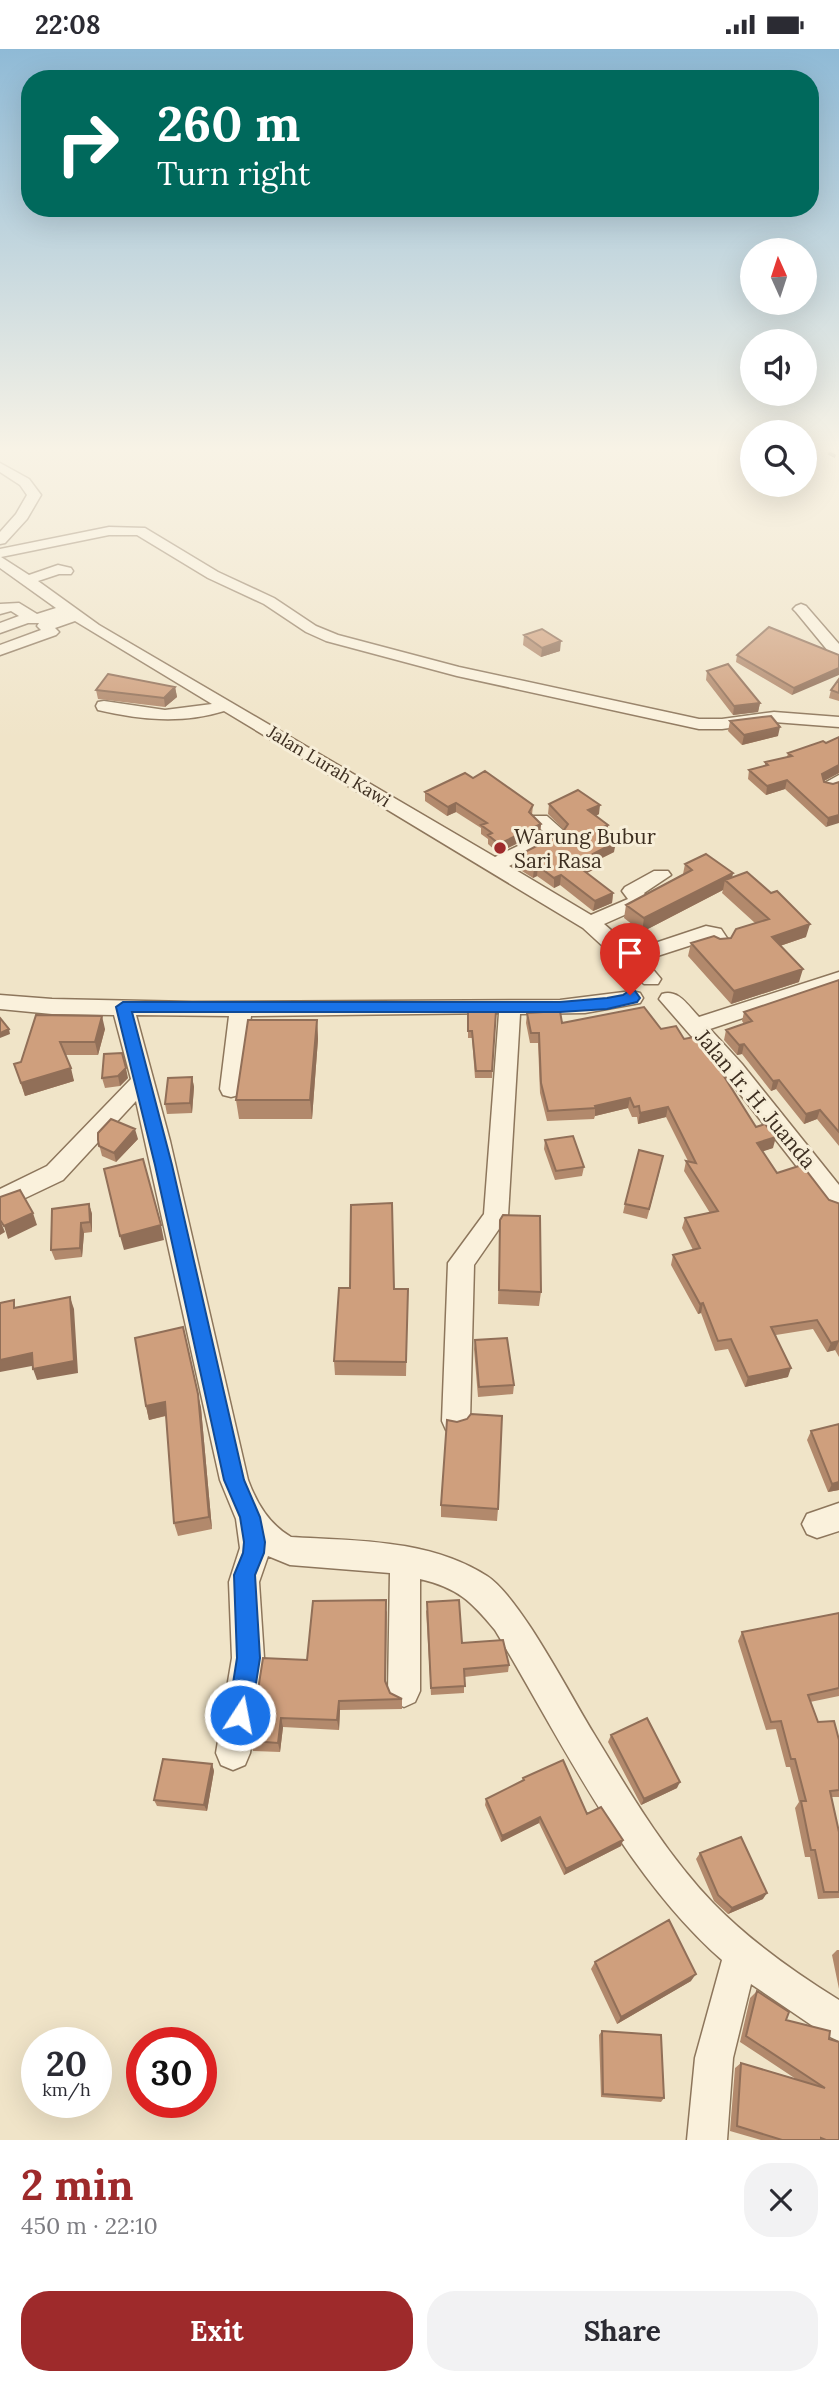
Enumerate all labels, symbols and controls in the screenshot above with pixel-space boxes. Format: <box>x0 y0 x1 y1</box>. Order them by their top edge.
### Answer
text: 22:08 <box>35 8 101 41</box>
text: 260 m <box>157 92 300 154</box>
icon: right <box>42 98 133 189</box>
text: Turn right <box>157 153 310 194</box>
north arrow <box>740 238 817 315</box>
map controls <box>740 238 817 497</box>
button: sound <box>740 329 817 406</box>
button: search <box>740 420 817 497</box>
street label: Jalan Lurah Kawi <box>262 720 395 812</box>
place label: Warung Bubur Sari Rasa <box>514 823 656 874</box>
marker: Warung Bubur Sari Rasa <box>492 840 508 856</box>
pin <box>600 923 660 995</box>
icon: arrive <box>611 934 649 972</box>
street label: Jalan Ir. H. Juanda <box>689 1023 822 1174</box>
position arrow <box>203 1678 277 1752</box>
speed limit sign: 30 <box>126 2027 217 2118</box>
text: 20 <box>46 2041 87 2086</box>
text: km/h <box>42 2078 91 2101</box>
text: 2 min <box>21 2158 134 2212</box>
button: close <box>744 2163 818 2237</box>
text: 450 m · 22:10 <box>21 2211 158 2240</box>
button: Exit <box>21 2291 413 2371</box>
button: Share <box>427 2291 818 2371</box>

